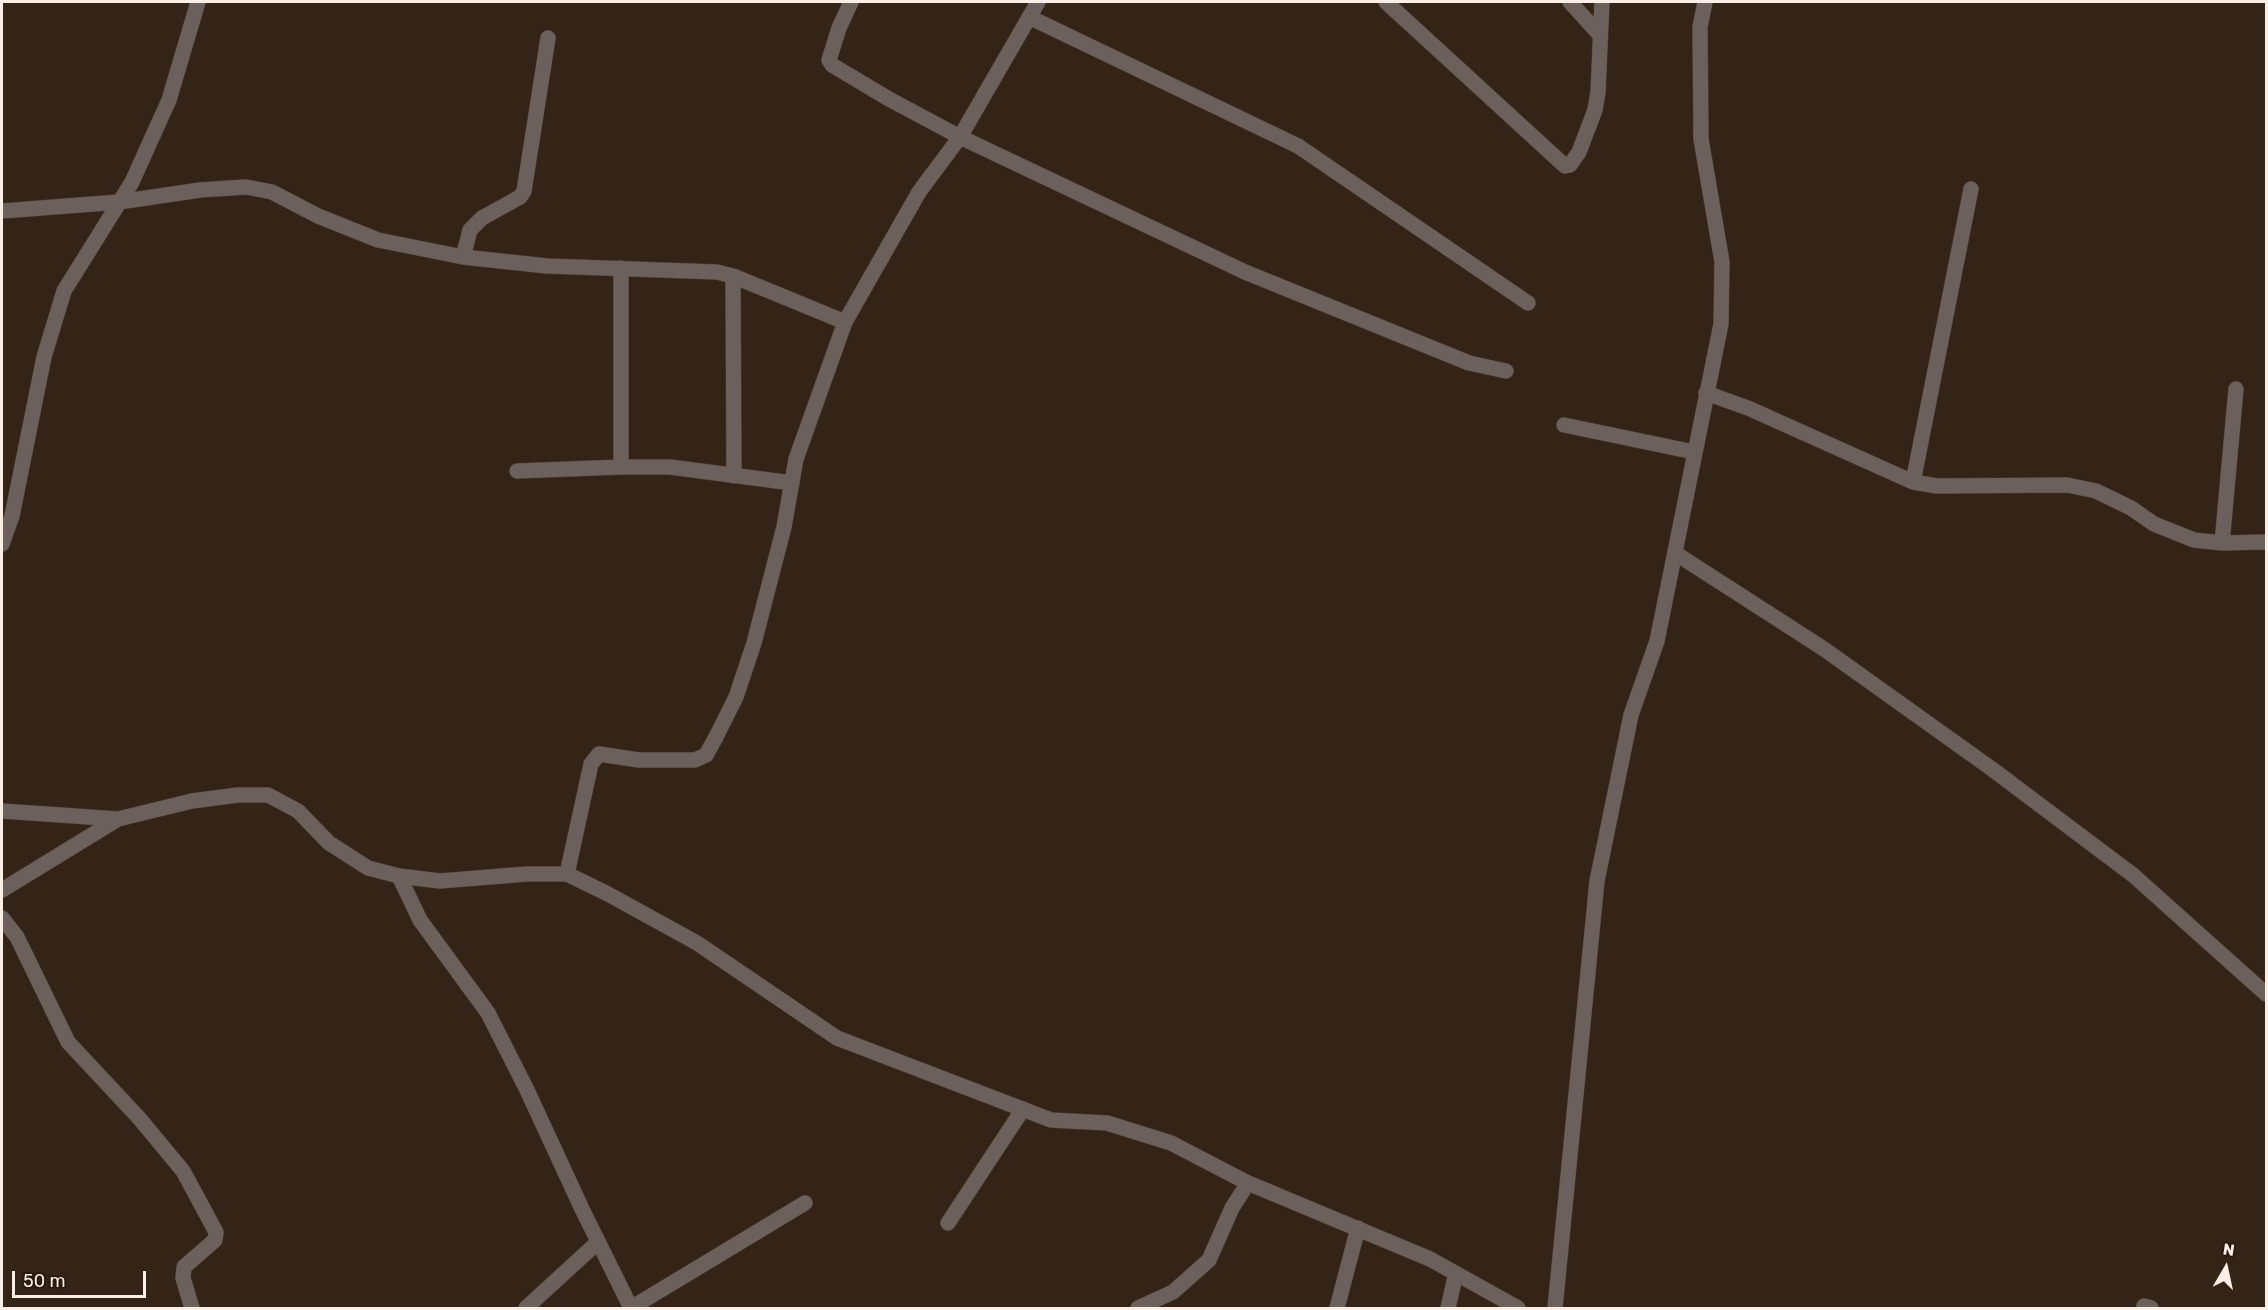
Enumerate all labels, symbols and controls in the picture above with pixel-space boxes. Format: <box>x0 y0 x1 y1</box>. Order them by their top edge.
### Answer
north arrow <box>2196 1238 2256 1298</box>
text: N <box>2222 1239 2236 1260</box>
scale bar <box>15 1259 148 1297</box>
text: 50 m <box>23 1270 66 1292</box>

